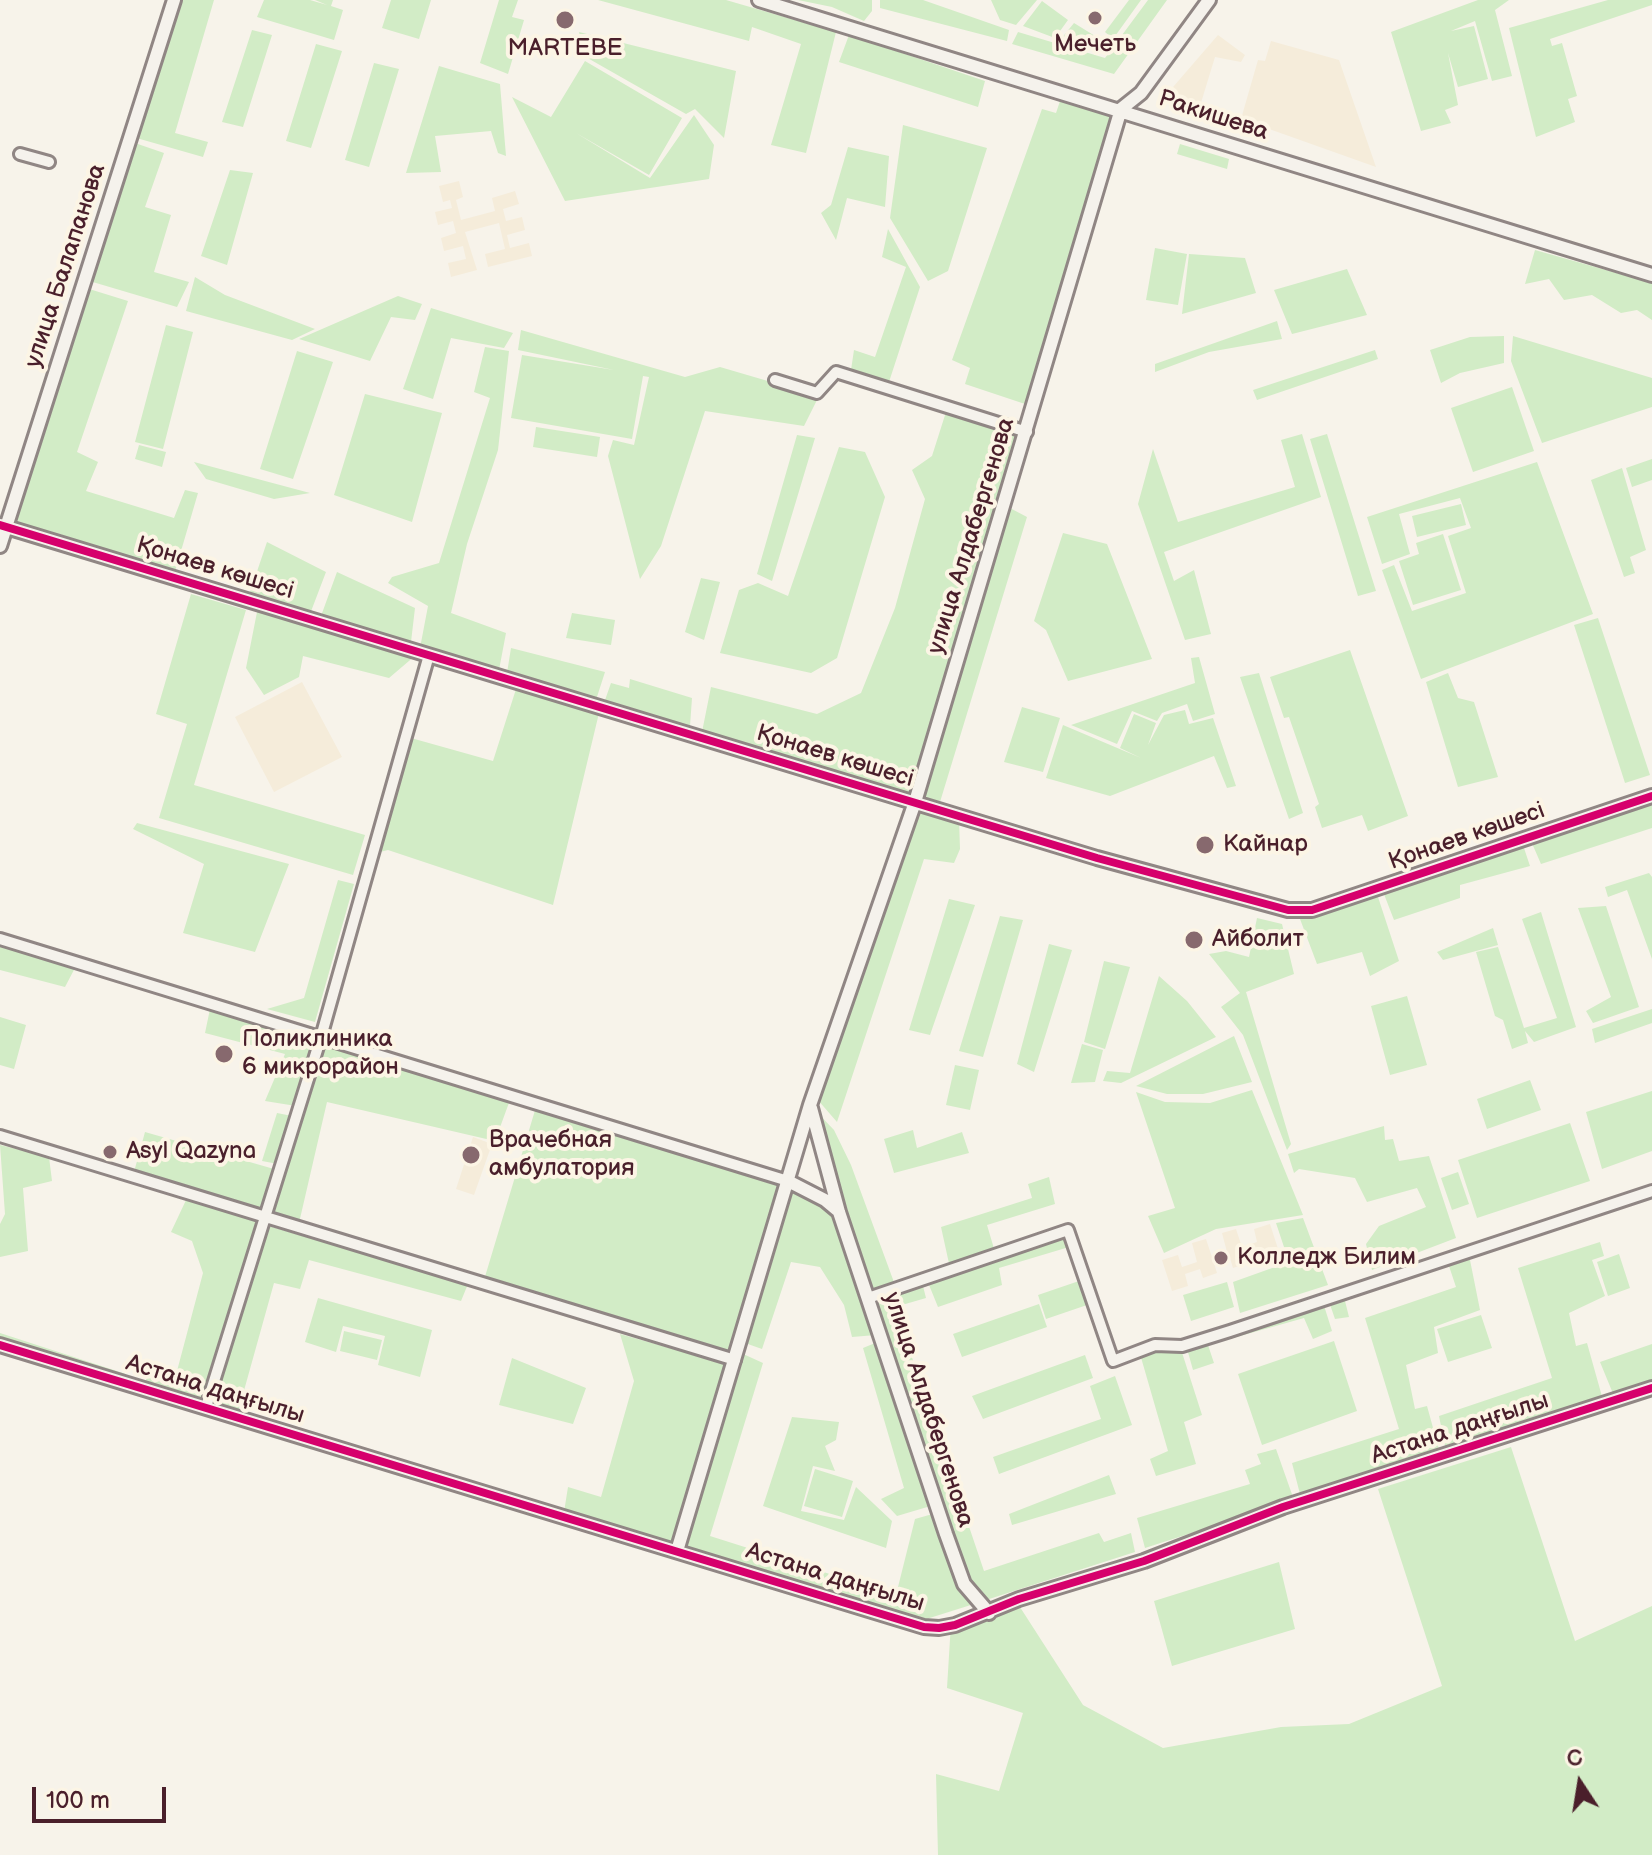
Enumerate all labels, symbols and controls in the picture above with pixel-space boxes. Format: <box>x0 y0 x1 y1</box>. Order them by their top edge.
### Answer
marker: MARTEBE <box>554 9 576 31</box>
marker: Мечеть <box>1086 9 1104 27</box>
place label: Мечеть <box>1054 31 1136 59</box>
place label: MARTEBE <box>508 35 622 63</box>
street label: Ракишева <box>1154 85 1272 147</box>
street label: улица Балапанова <box>19 161 113 371</box>
street label: улица Алдабергенова <box>922 414 1022 658</box>
street label: Қонаев көшесі <box>133 531 297 607</box>
street label: Қонаев көшесі <box>753 719 917 795</box>
street label: Қонаев көшесі <box>1385 797 1549 877</box>
place label: Кайнар <box>1223 831 1308 859</box>
marker: Кайнар <box>1194 834 1216 856</box>
place label: Айболит <box>1212 926 1304 954</box>
marker: Айболит <box>1183 929 1205 951</box>
place label: Поликлиника 6 микрорайон <box>242 1026 399 1082</box>
marker: Поликлиника 6 микрорайон <box>213 1043 235 1065</box>
place label: Врачебная амбулатория <box>489 1127 634 1183</box>
place label: Asyl Qazyna <box>126 1138 256 1166</box>
marker: Asyl Qazyna <box>101 1143 119 1161</box>
marker: Врачебная амбулатория <box>460 1144 482 1166</box>
place label: Колледж Билим <box>1237 1244 1416 1272</box>
marker: Колледж Билим <box>1212 1249 1230 1267</box>
street label: улица Алдабергенова <box>876 1289 980 1531</box>
street label: Астана даңғылы <box>122 1349 308 1431</box>
street label: Астана даңғылы <box>1368 1387 1552 1471</box>
street label: Астана даңғылы <box>742 1537 928 1619</box>
north arrow <box>1540 1743 1620 1823</box>
text: С <box>1565 1744 1585 1774</box>
scale bar <box>36 1771 170 1821</box>
text: 100 m <box>46 1786 110 1815</box>

